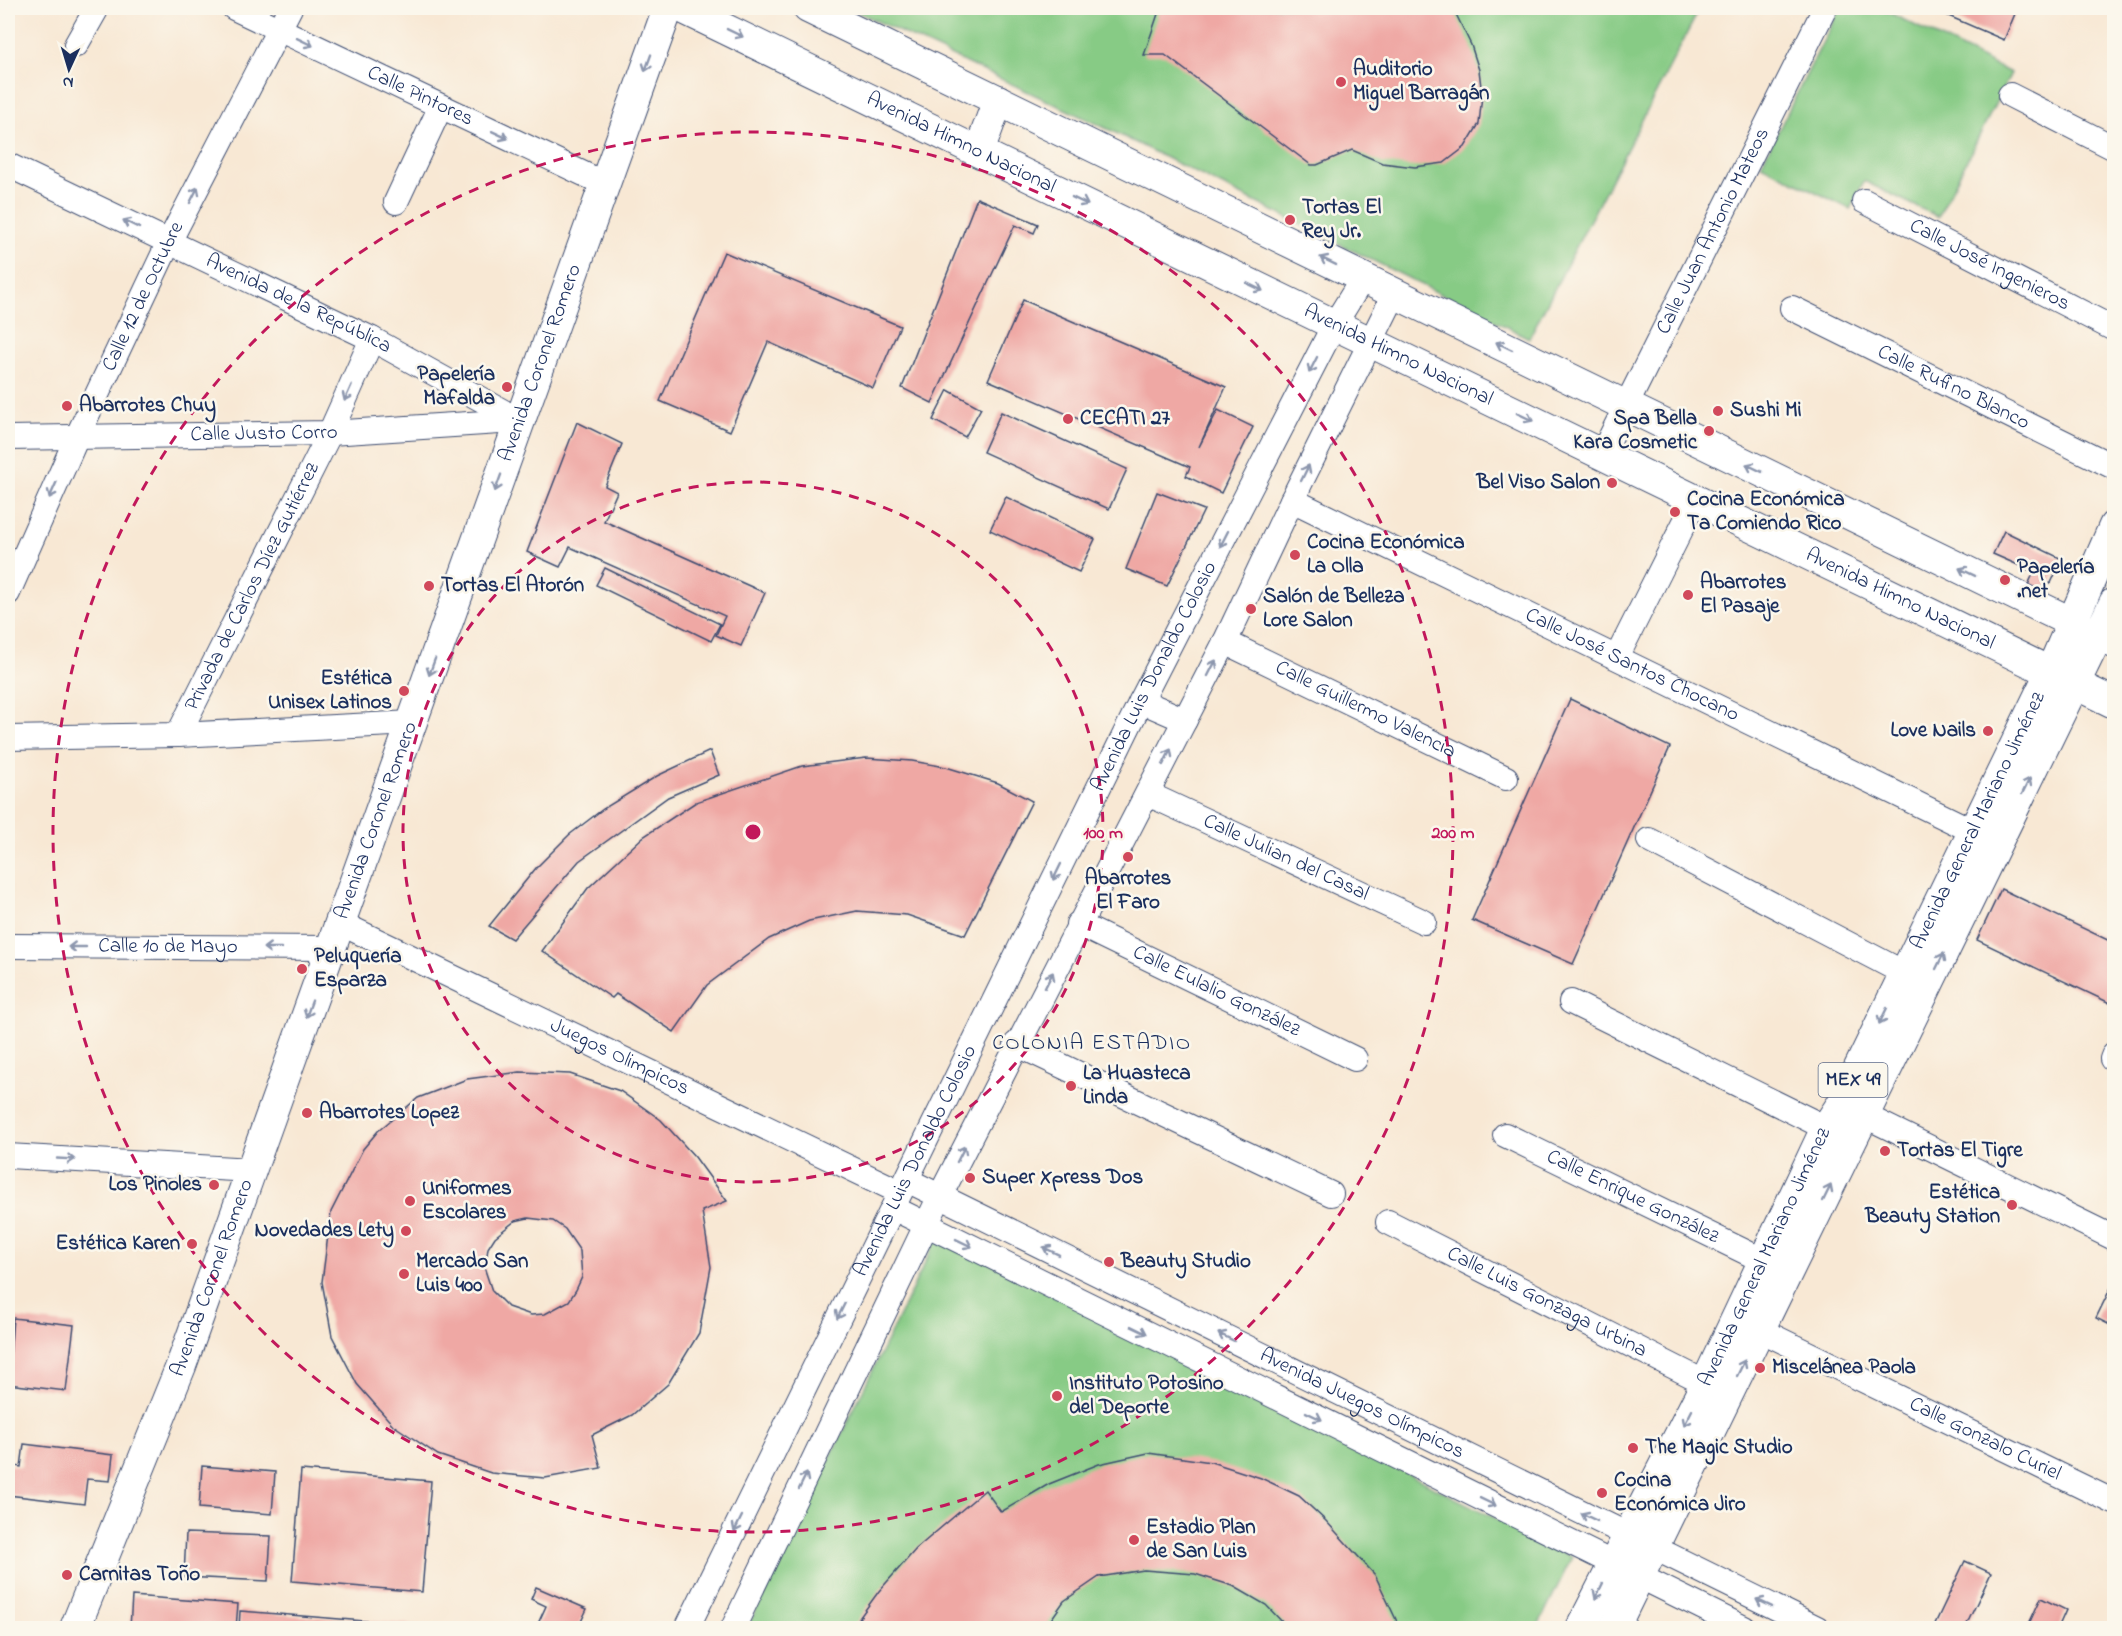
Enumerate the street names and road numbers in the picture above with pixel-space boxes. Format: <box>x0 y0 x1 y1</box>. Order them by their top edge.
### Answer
street label: Calle Pintores <box>362 58 478 134</box>
street label: Avenida Himno Nacional <box>861 85 1061 202</box>
street label: Calle Juan Antonio Mateos <box>1649 123 1778 340</box>
street label: Calle José Ingenieros <box>1904 212 2075 319</box>
street label: Calle 12 de Octubre <box>95 216 192 376</box>
street label: Avenida de la República <box>200 247 397 362</box>
street label: Avenida Coronel Romero <box>491 260 590 466</box>
street label: Avenida Himno Nacional <box>1298 297 1498 414</box>
street label: Calle Rufino Blanco <box>1872 337 2035 438</box>
street label: Calle Justo Corro <box>190 418 339 450</box>
street label: Privada de Carlos Díez Gutiérrez <box>177 457 328 716</box>
street label: Avenida Himno Nacional <box>1800 540 2000 658</box>
street label: Avenida Luis Donaldo Colosio <box>1084 556 1225 797</box>
street label: Calle José Santos Chocano <box>1520 600 1744 730</box>
street label: Calle Guillermo Valencia <box>1270 653 1461 767</box>
street label: Avenida General Mariano Jiménez <box>1903 687 2054 955</box>
street label: Avenida Coronel Romero <box>327 718 426 924</box>
street label: Calle Julian del Casal <box>1198 807 1374 909</box>
street label: Calle 10 de Mayo <box>98 932 238 964</box>
street label: Calle Eulalio González <box>1127 938 1306 1045</box>
street label: Juegos Olimpicos <box>545 1011 694 1104</box>
street label: Avenida Luis Donaldo Colosio <box>846 1040 985 1282</box>
road number: MEX 49 <box>1818 1063 1888 1097</box>
street label: Avenida General Mariano Jiménez <box>1691 1123 1839 1392</box>
street label: Calle Enrique González <box>1541 1142 1724 1252</box>
street label: Avenida Coronel Romero <box>163 1175 262 1381</box>
street label: Calle Luis Gonzaga Urbina <box>1441 1239 1652 1366</box>
street label: Avenida Juegos Olímpicos <box>1254 1341 1470 1467</box>
street label: Calle Gonzalo Curiel <box>1904 1390 2066 1489</box>

